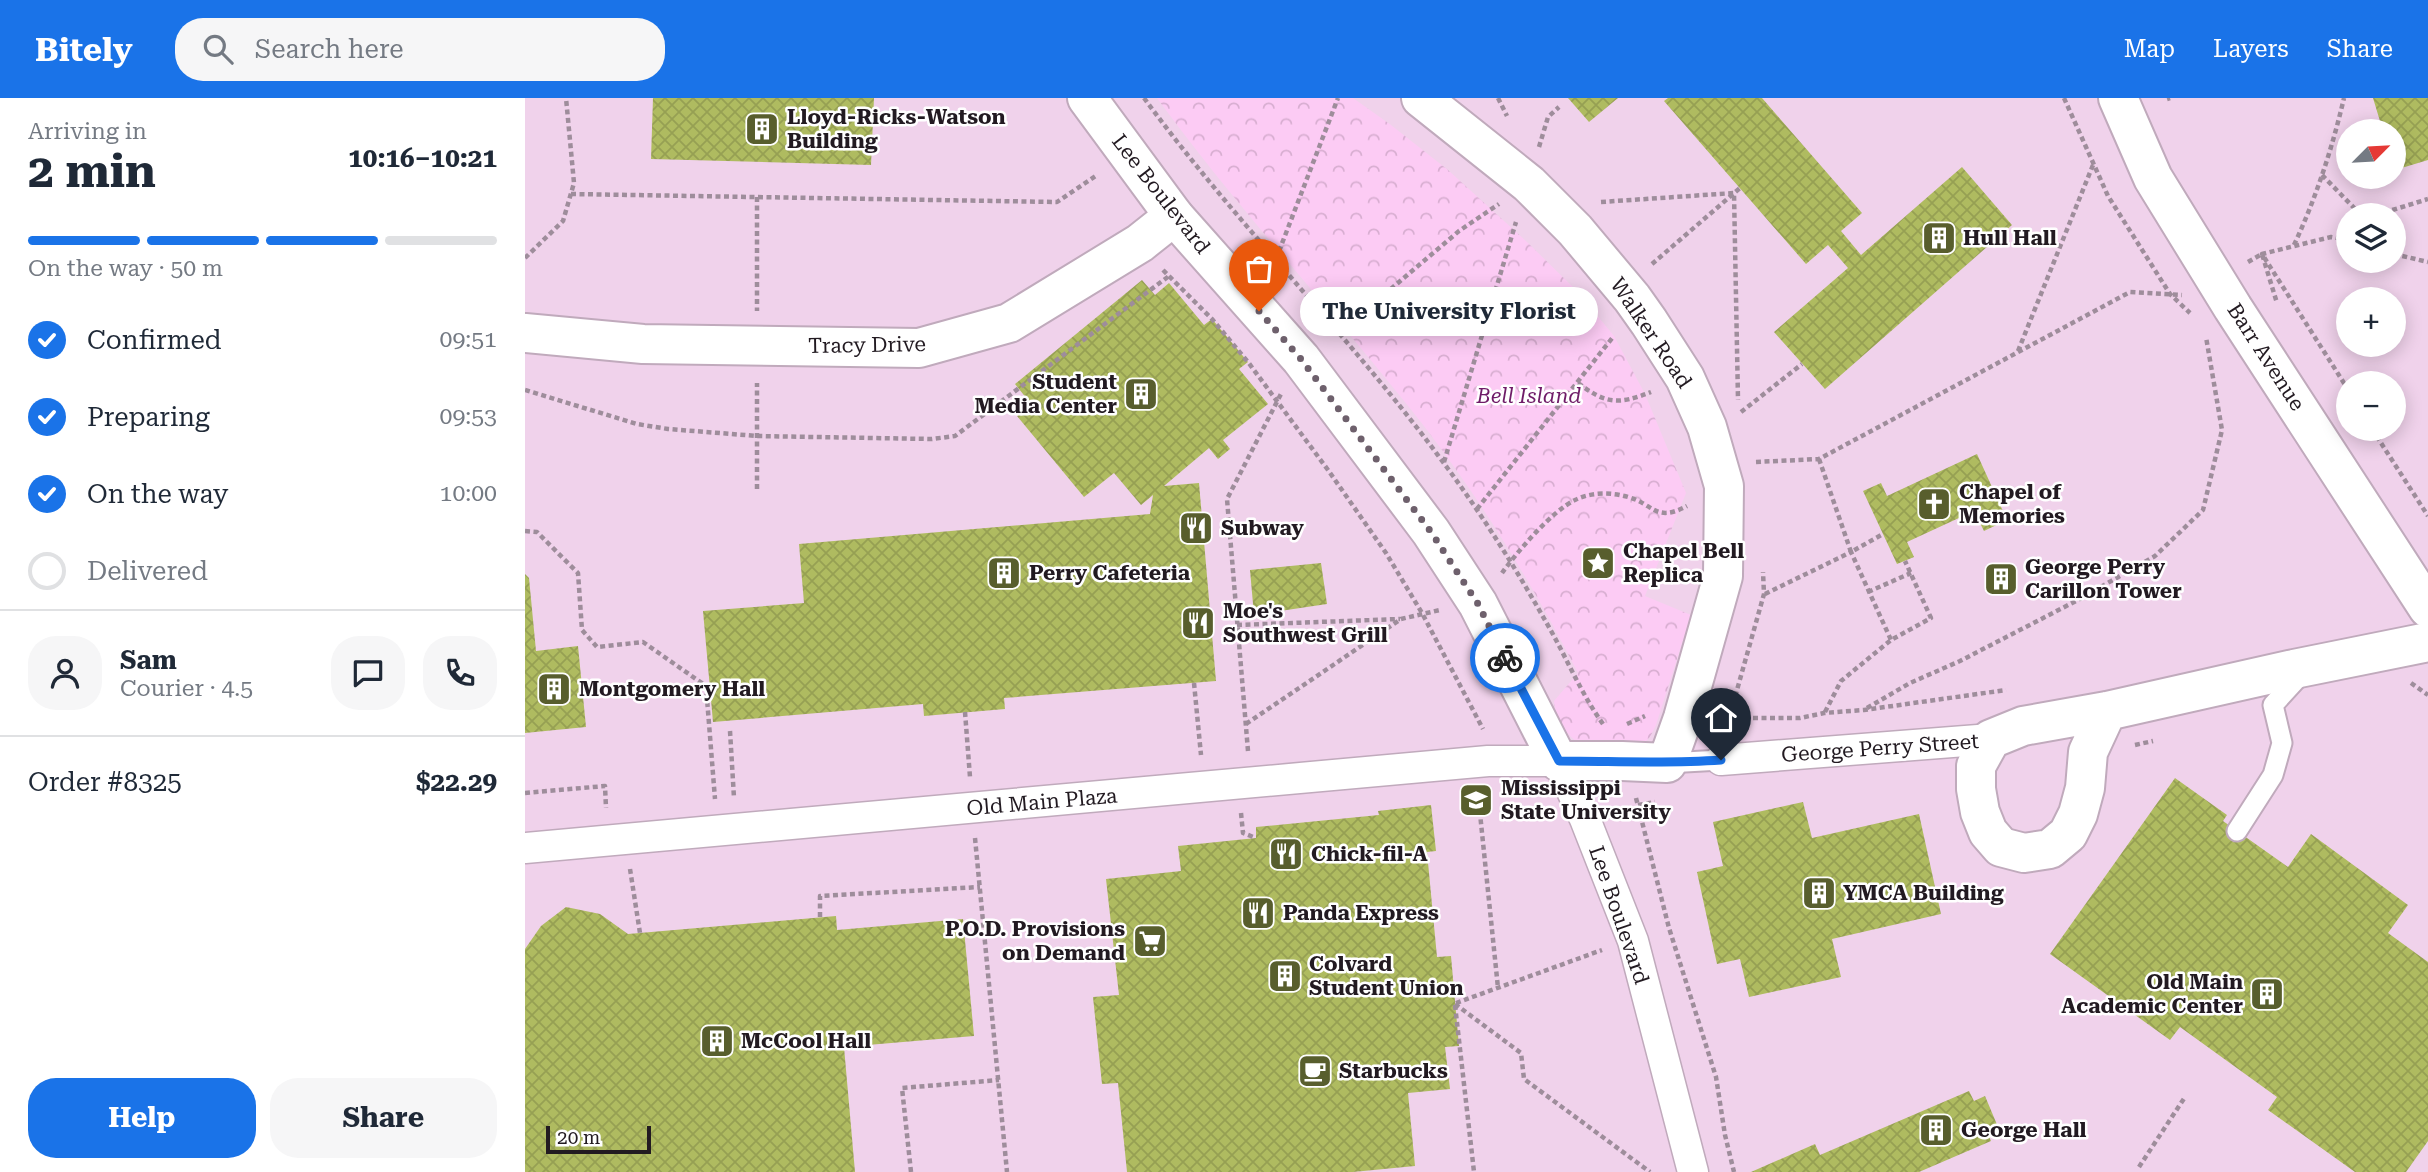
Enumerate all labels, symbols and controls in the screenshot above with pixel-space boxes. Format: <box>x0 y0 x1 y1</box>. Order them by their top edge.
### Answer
search box <box>175 18 665 81</box>
text: Bitely <box>35 30 133 69</box>
icon: search <box>199 30 237 68</box>
text: Search here <box>255 34 404 64</box>
text: Map <box>2124 35 2175 63</box>
text: Layers <box>2213 35 2289 63</box>
text: Share <box>2327 35 2393 63</box>
place label: Lloyd-Ricks-Watson Building <box>787 105 1006 153</box>
building icon: Lloyd-Ricks-Watson Building <box>743 110 781 148</box>
text: Arriving in <box>28 118 147 145</box>
north arrow <box>2336 119 2406 189</box>
map controls <box>2336 119 2406 441</box>
street label: Lee Boulevard <box>1107 130 1215 259</box>
text: 10:16–10:21 <box>348 143 497 173</box>
text: 2 min <box>28 144 156 198</box>
button: layers <box>2336 203 2406 273</box>
building icon: Hull Hall <box>1920 219 1958 257</box>
place label: Hull Hall <box>1963 226 2057 250</box>
pin <box>1229 239 1289 311</box>
icon: bag <box>1240 250 1278 288</box>
text: On the way · 50 m <box>28 255 223 282</box>
street label: Walker Road <box>1605 273 1697 393</box>
callout: The University Florist <box>1301 286 1599 336</box>
button: + <box>2336 287 2406 357</box>
text: The University Florist <box>1322 298 1576 325</box>
street label: Barr Avenue <box>2222 299 2310 415</box>
icon: check <box>28 321 66 359</box>
text: Confirmed <box>87 325 222 355</box>
text: 09:51 <box>440 326 497 353</box>
street label: Tracy Drive <box>808 332 926 358</box>
place label: Student Media Center <box>974 370 1117 418</box>
button: − <box>2336 371 2406 441</box>
building icon: Student Media Center <box>1122 375 1160 413</box>
park label: Bell Island <box>1476 384 1581 408</box>
icon: check <box>28 398 66 436</box>
text: Preparing <box>87 402 210 432</box>
text: 09:53 <box>440 403 497 430</box>
icon: check <box>28 475 66 513</box>
text: On the way <box>87 479 228 509</box>
text: 10:00 <box>440 480 497 507</box>
place label: Chapel of Memories <box>1959 480 2065 528</box>
church icon: Chapel of Memories <box>1915 485 1953 523</box>
restaurant icon: Subway <box>1177 509 1215 547</box>
place label: Subway <box>1221 516 1304 540</box>
place label: Chapel Bell Replica <box>1623 539 1744 587</box>
place icon: Chapel Bell Replica <box>1579 544 1617 582</box>
building icon: Perry Cafeteria <box>985 554 1023 592</box>
place label: George Perry Carillon Tower <box>2025 555 2182 603</box>
text: Delivered <box>87 556 208 586</box>
building icon: George Perry Carillon Tower <box>1982 560 2020 598</box>
place label: Perry Cafeteria <box>1029 561 1191 585</box>
place label: Moe's Southwest Grill <box>1223 599 1388 647</box>
restaurant icon: Moe's Southwest Grill <box>1179 604 1217 642</box>
courier <box>1470 623 1540 693</box>
button: person <box>28 636 102 710</box>
button: chat <box>331 636 405 710</box>
button: phone <box>423 636 497 710</box>
icon: bike <box>1486 639 1524 677</box>
text: Sam <box>120 645 177 675</box>
building icon: Montgomery Hall <box>535 670 573 708</box>
text: Courier · 4.5 <box>120 675 253 702</box>
place label: Montgomery Hall <box>579 677 765 701</box>
pin <box>1691 688 1751 760</box>
icon: home <box>1702 699 1740 737</box>
street label: George Perry Street <box>1780 729 1980 767</box>
text: Order #8325 <box>28 767 182 797</box>
text: $22.29 <box>416 767 497 797</box>
place label: Mississippi State University <box>1501 776 1671 824</box>
school or university icon: Mississippi State University <box>1457 781 1495 819</box>
street label: Old Main Plaza <box>966 783 1119 821</box>
restaurant icon: Chick-fil-A <box>1267 835 1305 873</box>
place label: Chick-fil-A <box>1311 842 1428 866</box>
street label: Lee Boulevard <box>1584 843 1654 988</box>
building icon: YMCA Building <box>1800 874 1838 912</box>
place label: YMCA Building <box>1843 881 2004 905</box>
restaurant icon: Panda Express <box>1239 894 1277 932</box>
place label: Panda Express <box>1283 901 1439 925</box>
place label: P.O.D. Provisions on Demand <box>945 917 1125 965</box>
supermarket icon: P.O.D. Provisions on Demand <box>1131 922 1169 960</box>
place label: Colvard Student Union <box>1309 952 1464 1000</box>
building icon: Colvard Student Union <box>1266 957 1304 995</box>
place label: Old Main Academic Center <box>2061 970 2243 1018</box>
building icon: Old Main Academic Center <box>2248 975 2286 1013</box>
building icon: McCool Hall <box>698 1022 736 1060</box>
place label: McCool Hall <box>741 1029 871 1053</box>
cafe icon: Starbucks <box>1296 1052 1334 1090</box>
place label: Starbucks <box>1339 1059 1448 1083</box>
button: Help <box>28 1078 256 1158</box>
button: Share <box>270 1078 497 1158</box>
building icon: George Hall <box>1917 1111 1955 1149</box>
place label: George Hall <box>1961 1118 2087 1142</box>
scale bar <box>546 1123 651 1155</box>
text: 20 m <box>557 1126 600 1149</box>

